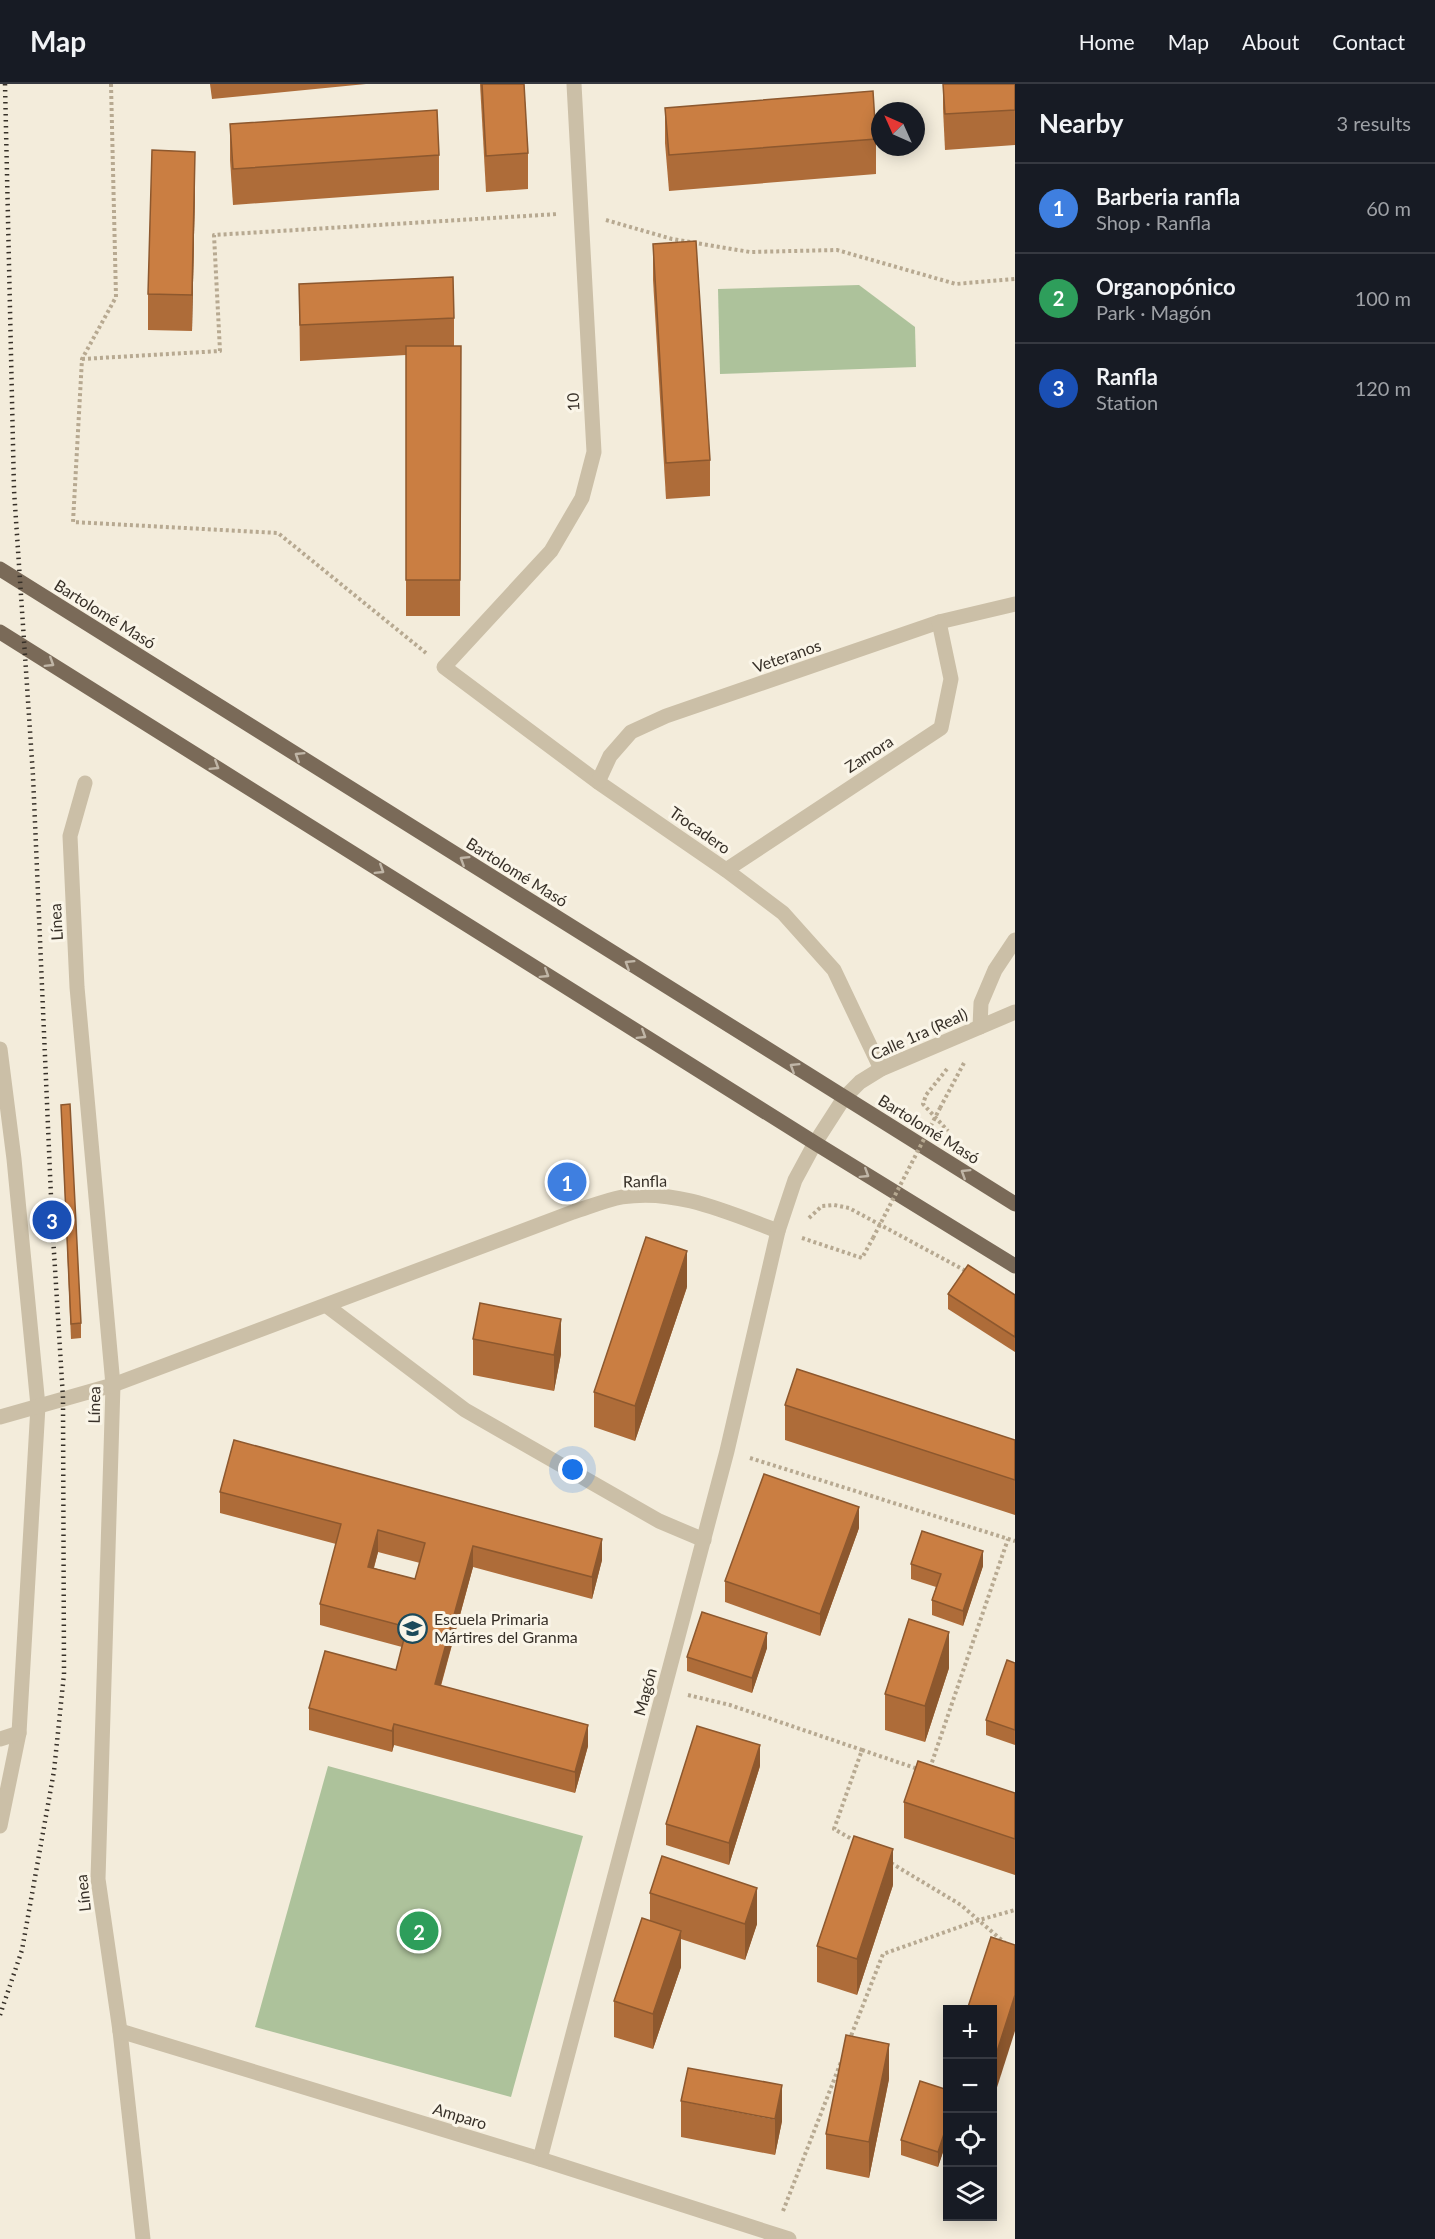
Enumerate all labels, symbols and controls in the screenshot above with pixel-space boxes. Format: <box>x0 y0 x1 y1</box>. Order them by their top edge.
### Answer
text: Map <box>30 24 86 58</box>
text: Home <box>1079 29 1135 54</box>
text: Map <box>1168 29 1209 54</box>
text: About <box>1242 29 1299 54</box>
text: Contact <box>1332 29 1405 54</box>
north arrow <box>871 102 925 156</box>
text: Nearby <box>1039 107 1124 139</box>
text: 3 results <box>1336 111 1411 135</box>
text: Barberia ranfla <box>1096 183 1240 210</box>
text: 1 <box>1053 196 1064 220</box>
text: 60 m <box>1366 196 1411 220</box>
text: Shop · Ranfla <box>1096 210 1211 234</box>
text: Organopónico <box>1096 273 1236 300</box>
text: 2 <box>1053 286 1064 310</box>
text: 100 m <box>1355 286 1411 310</box>
text: Park · Magón <box>1096 300 1211 324</box>
text: Ranfla <box>1096 363 1158 390</box>
text: 3 <box>1053 376 1064 400</box>
text: 120 m <box>1355 376 1411 400</box>
text: Station <box>1096 390 1158 414</box>
street label: 10 <box>563 392 582 412</box>
street label: Bartolomé Masó <box>51 575 159 652</box>
street label: Veteranos <box>750 635 823 676</box>
one-way arrow <box>43 655 54 666</box>
street label: Zamora <box>841 731 896 776</box>
one-way arrow <box>295 752 305 764</box>
one-way arrow <box>209 759 219 771</box>
street label: Trocadero <box>666 802 734 857</box>
street label: Bartolomé Masó <box>463 833 571 910</box>
one-way arrow <box>460 856 471 867</box>
one-way arrow <box>373 863 384 874</box>
street label: Línea <box>45 903 66 941</box>
one-way arrow <box>625 959 635 971</box>
one-way arrow <box>539 966 549 978</box>
street label: Calle 1ra (Real) <box>867 1004 970 1063</box>
one-way arrow <box>636 1027 646 1039</box>
one-way arrow <box>790 1064 801 1075</box>
street label: Bartolomé Masó <box>875 1090 983 1167</box>
pin: 1 <box>548 1160 586 1204</box>
one-way arrow <box>859 1166 869 1178</box>
one-way arrow <box>961 1168 971 1180</box>
street label: Ranfla <box>623 1171 667 1190</box>
pin: 3 <box>32 1198 72 1242</box>
street label: Línea <box>84 1386 103 1424</box>
your location <box>558 1455 587 1484</box>
place label: Escuela Primaria Mártires del Granma <box>434 1609 578 1646</box>
school or university icon: Escuela Primaria Mártires del Granma <box>397 1612 429 1644</box>
street label: Magón <box>629 1666 660 1718</box>
street label: Línea <box>71 1873 94 1913</box>
pin: 2 <box>400 1908 438 1954</box>
map controls <box>943 2005 997 2221</box>
button: + <box>943 2005 997 2059</box>
button: − <box>943 2059 997 2113</box>
street label: Amparo <box>431 2098 489 2133</box>
button: locate <box>943 2113 997 2167</box>
button: layers <box>943 2167 997 2221</box>

